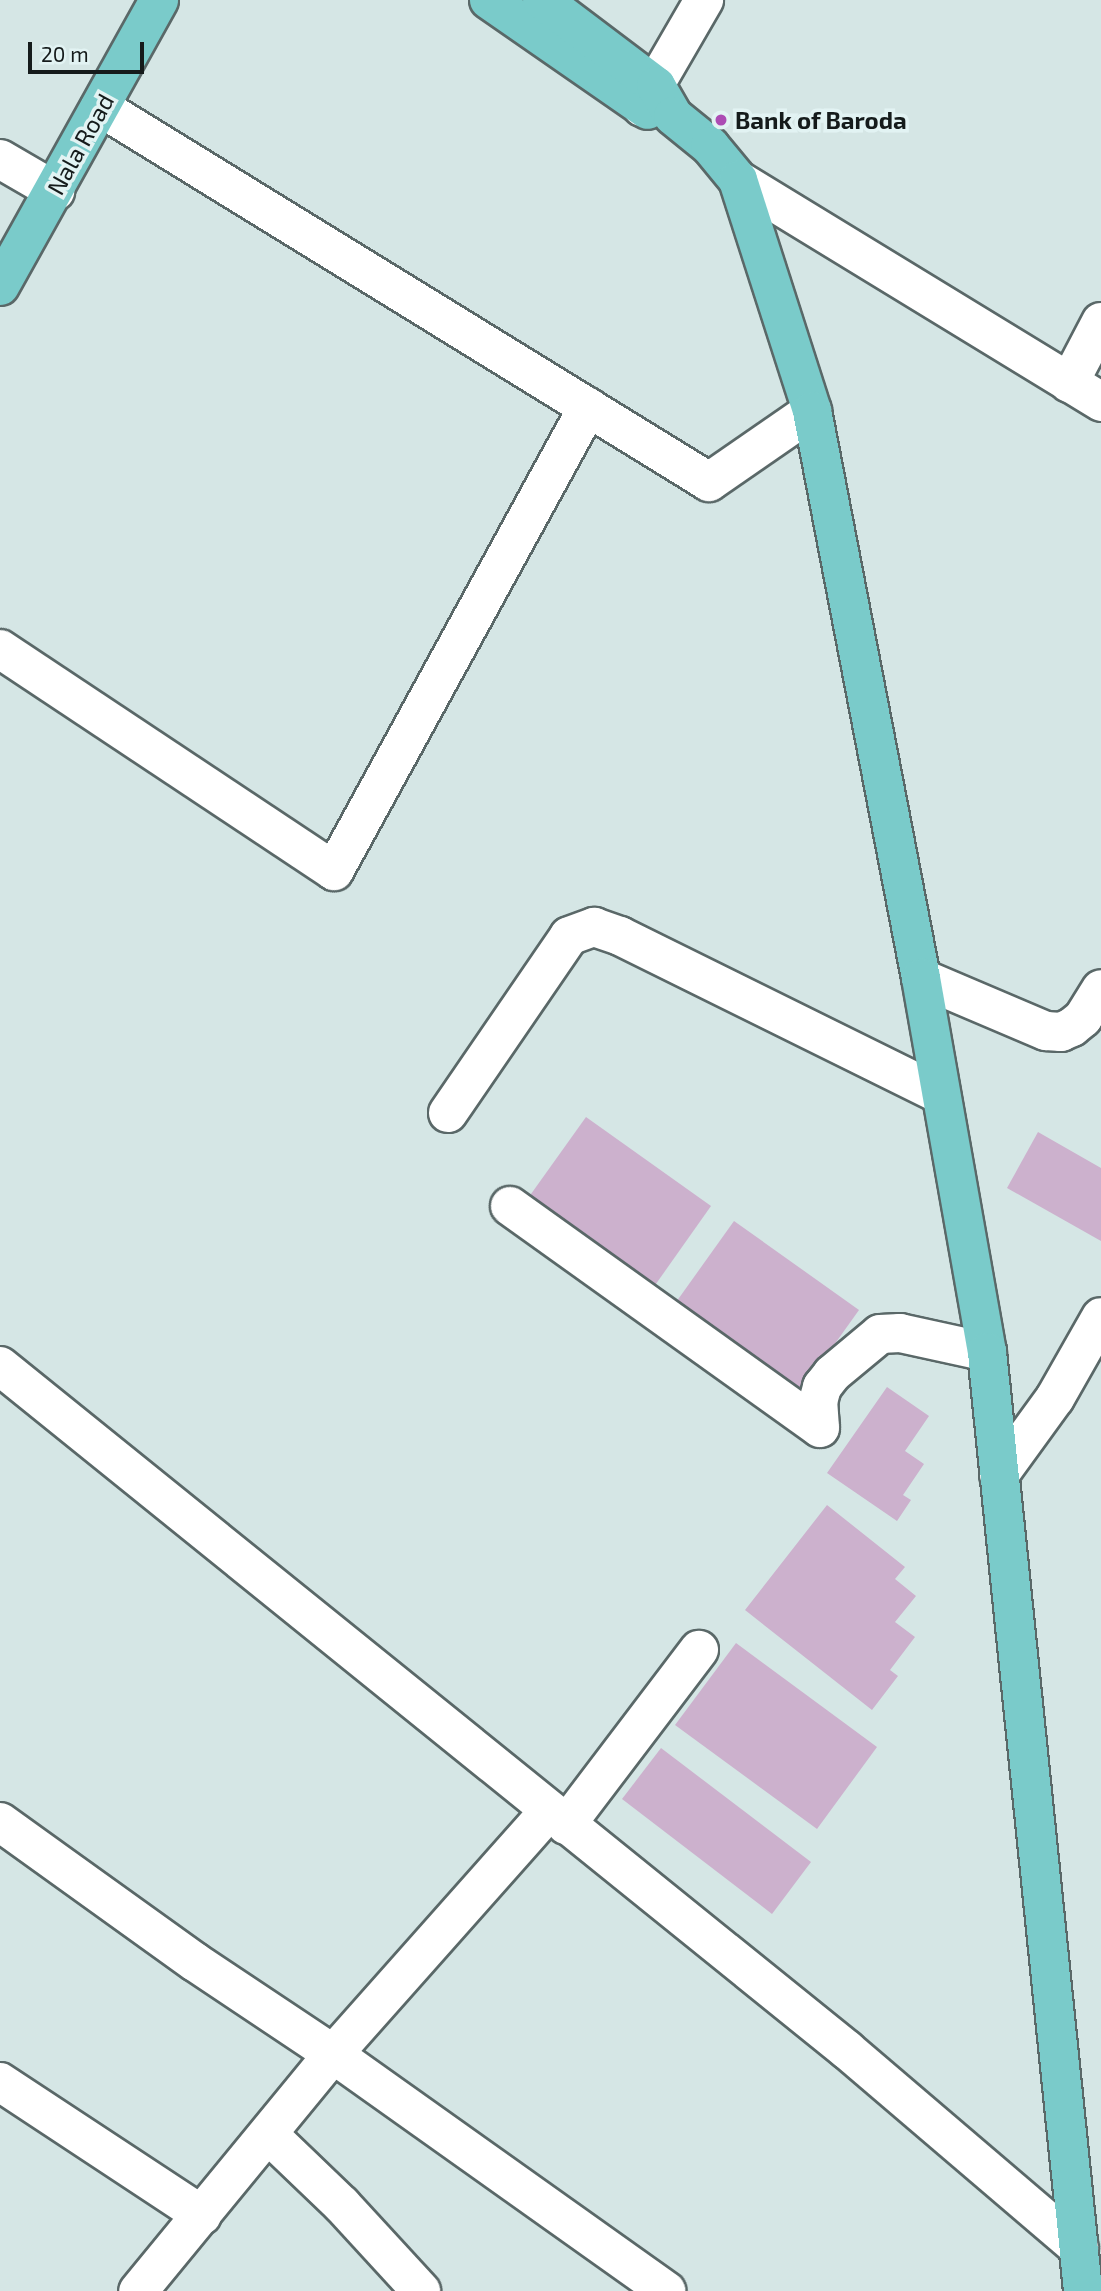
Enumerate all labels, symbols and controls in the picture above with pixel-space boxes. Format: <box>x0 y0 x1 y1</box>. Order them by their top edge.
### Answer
scale bar <box>32 28 147 72</box>
text: 20 m <box>41 41 89 66</box>
street label: Nala Road <box>40 88 120 200</box>
place label: Bank of Baroda <box>735 106 907 134</box>
marker: Bank of Baroda <box>713 112 729 128</box>

